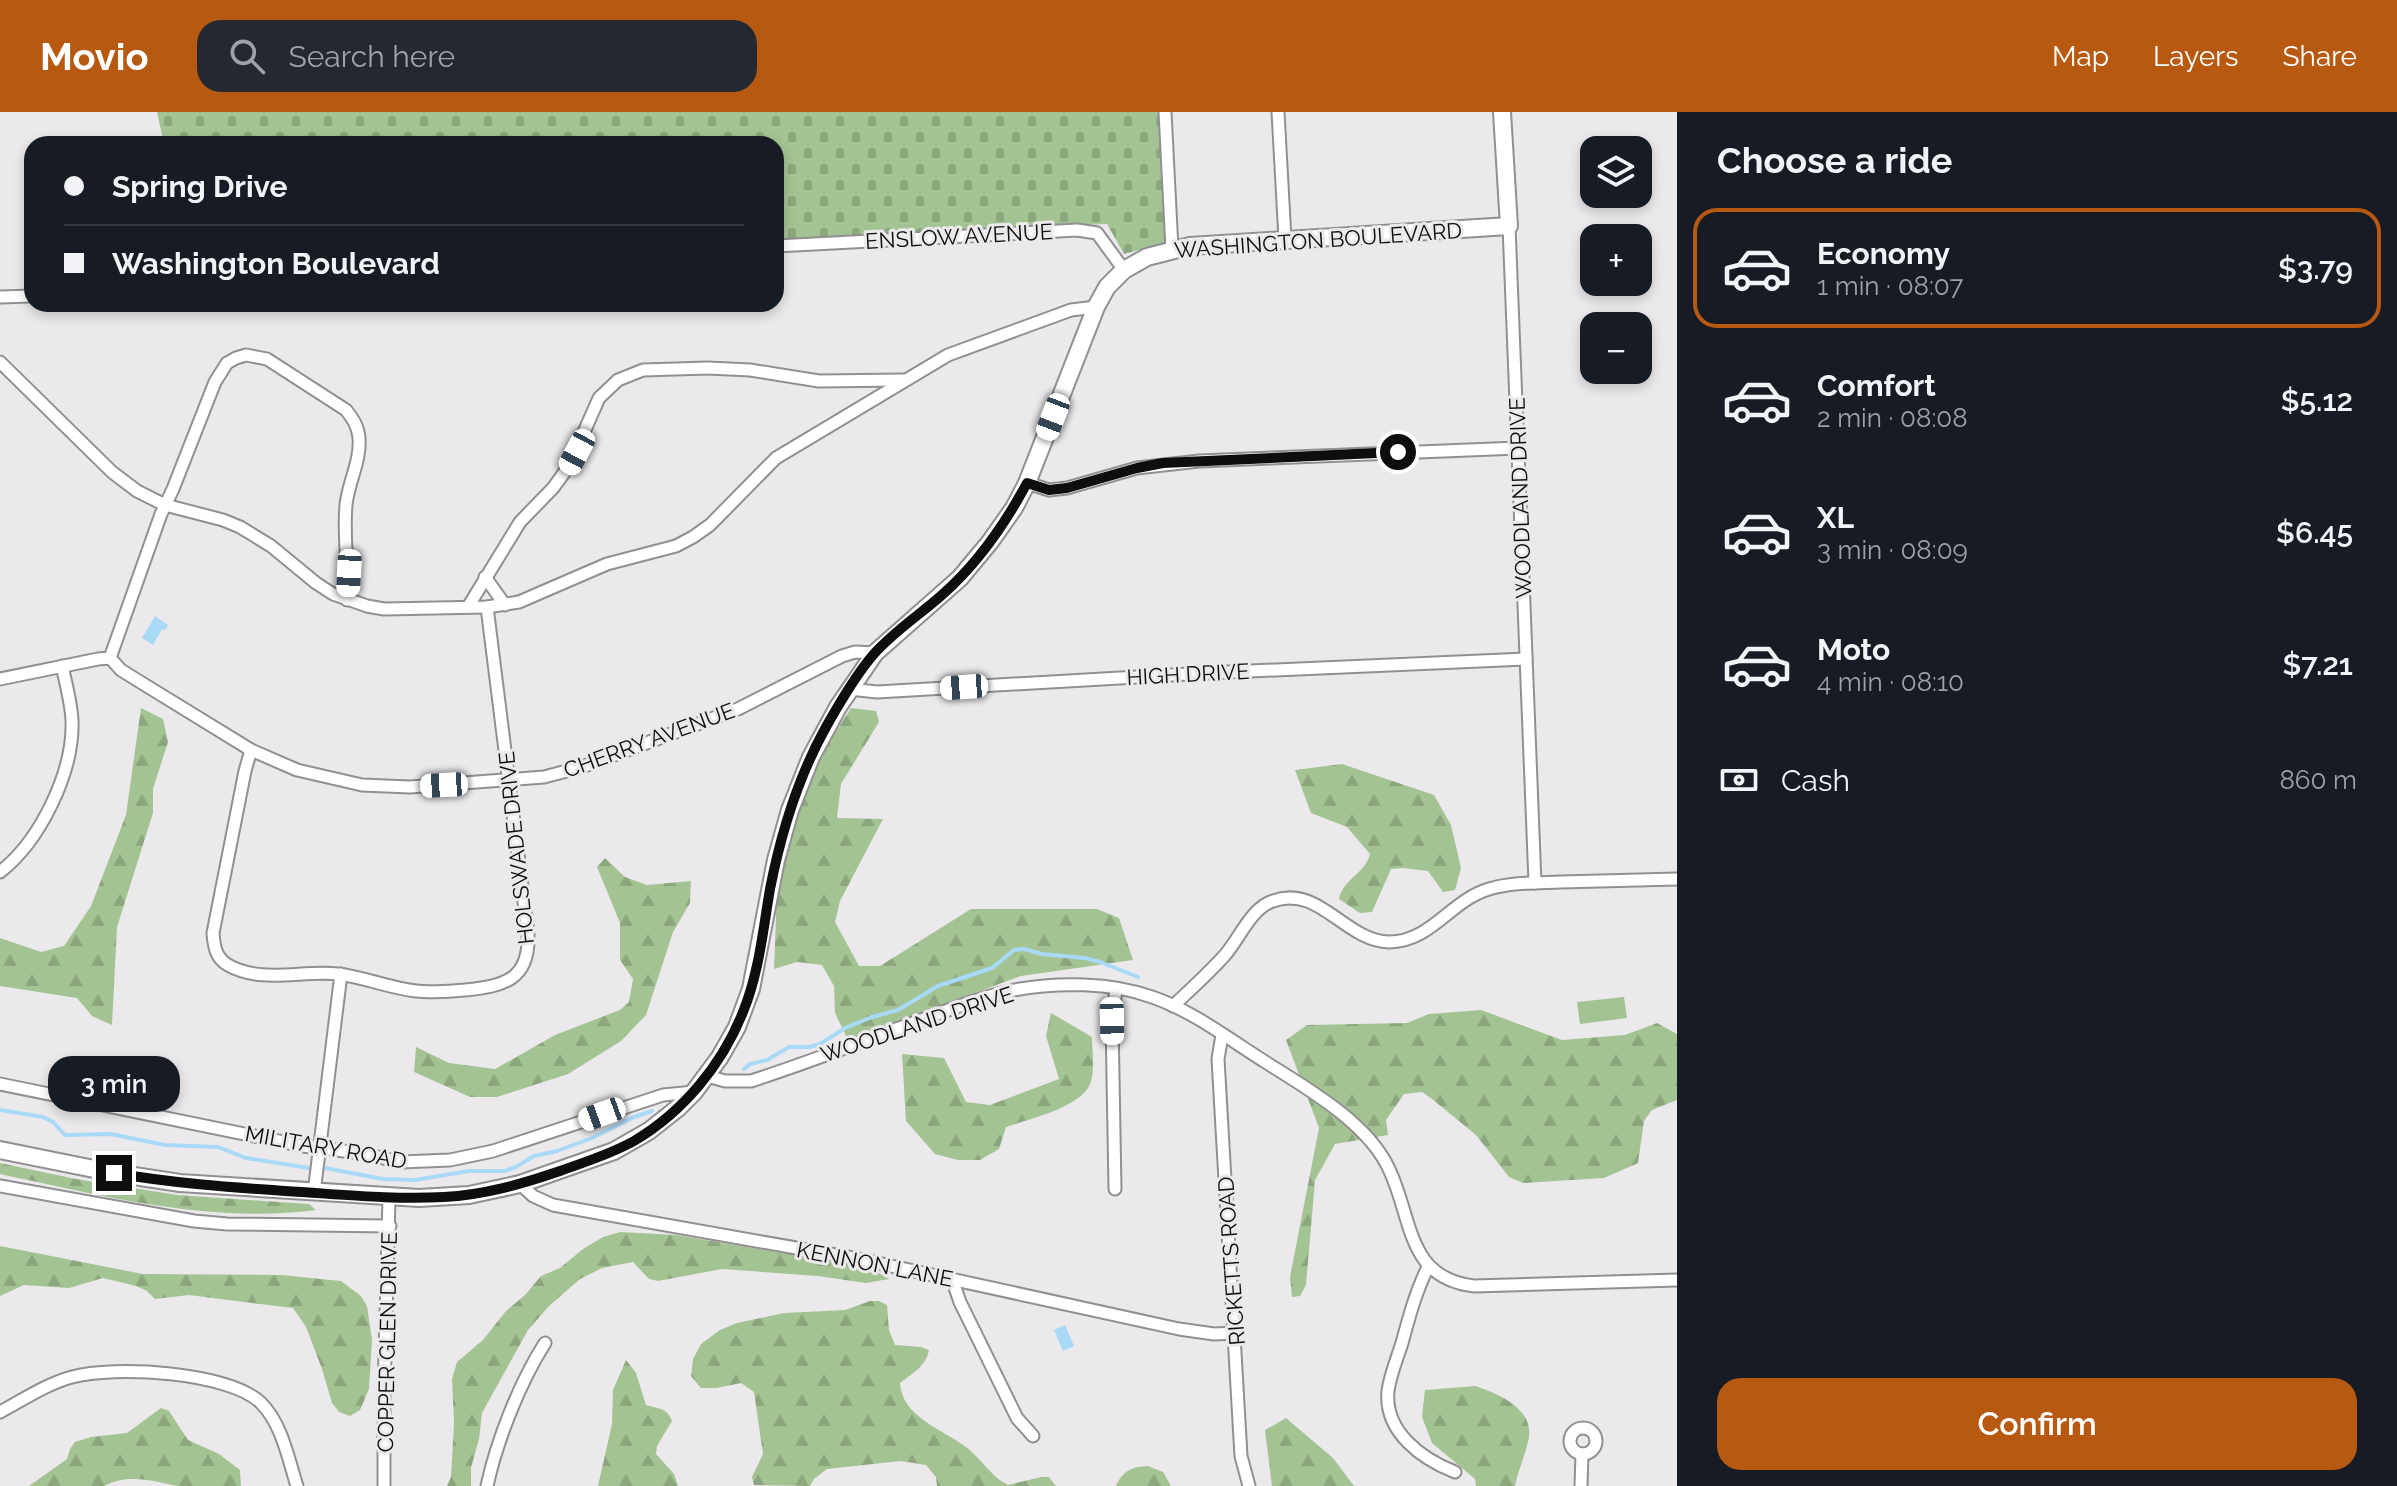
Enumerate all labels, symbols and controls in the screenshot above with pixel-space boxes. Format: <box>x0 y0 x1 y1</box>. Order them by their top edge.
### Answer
search box <box>197 20 757 92</box>
text: Movio <box>40 34 149 79</box>
icon: search <box>225 34 269 78</box>
text: Search here <box>289 39 455 74</box>
text: Map <box>2052 40 2109 73</box>
text: Layers <box>2153 40 2239 73</box>
text: Share <box>2283 40 2357 73</box>
map controls <box>1580 136 1652 384</box>
button: layers <box>1580 136 1652 208</box>
text: Choose a ride <box>1717 139 1952 181</box>
text: Spring Drive <box>112 169 288 204</box>
street label: WASHINGTON BOULEVARD <box>1173 217 1463 263</box>
street label: ENSLOW AVENUE <box>864 218 1054 254</box>
button: + <box>1580 224 1652 296</box>
icon: car <box>1721 232 1793 304</box>
text: Economy <box>1817 236 1950 271</box>
text: Washington Boulevard <box>112 246 440 281</box>
text: $3.79 <box>2278 251 2353 286</box>
text: 1 min · 08:07 <box>1817 271 1964 301</box>
button: − <box>1580 312 1652 384</box>
icon: car <box>1721 364 1793 436</box>
text: Comfort <box>1817 368 1936 403</box>
text: $5.12 <box>2281 383 2353 418</box>
car <box>1033 390 1073 444</box>
street label: WOODLAND DRIVE <box>1503 397 1537 599</box>
text: 2 min · 08:08 <box>1817 403 1968 433</box>
car <box>555 425 599 479</box>
route start <box>1380 434 1416 470</box>
icon: car <box>1721 496 1793 568</box>
text: XL <box>1817 500 1854 535</box>
text: $6.45 <box>2276 515 2353 550</box>
text: 3 min · 08:09 <box>1817 535 1968 565</box>
car <box>336 548 362 598</box>
icon: car <box>1721 628 1793 700</box>
text: Moto <box>1817 632 1890 667</box>
text: $7.21 <box>2283 647 2353 682</box>
street label: HIGH DRIVE <box>1126 658 1250 690</box>
text: 4 min · 08:10 <box>1817 667 1964 697</box>
car <box>939 673 989 701</box>
street label: CHERRY AVENUE <box>560 697 738 783</box>
street label: HOLSWADE DRIVE <box>493 750 539 946</box>
icon: cash <box>1717 758 1761 802</box>
text: Cash <box>1781 763 1850 798</box>
text: 860 m <box>2279 765 2357 795</box>
car <box>419 772 469 798</box>
street label: WOODLAND DRIVE <box>817 981 1017 1067</box>
car <box>1100 997 1124 1045</box>
callout: 3 min <box>48 1057 180 1113</box>
text: 3 min <box>81 1069 147 1099</box>
car <box>575 1095 629 1133</box>
street label: MILITARY ROAD <box>243 1120 409 1174</box>
route end <box>96 1155 132 1191</box>
street label: RICKETTS ROAD <box>1212 1176 1250 1346</box>
street label: COPPER GLEN DRIVE <box>372 1231 402 1453</box>
street label: KENNON LANE <box>795 1236 955 1292</box>
button: Confirm <box>1717 1378 2357 1470</box>

